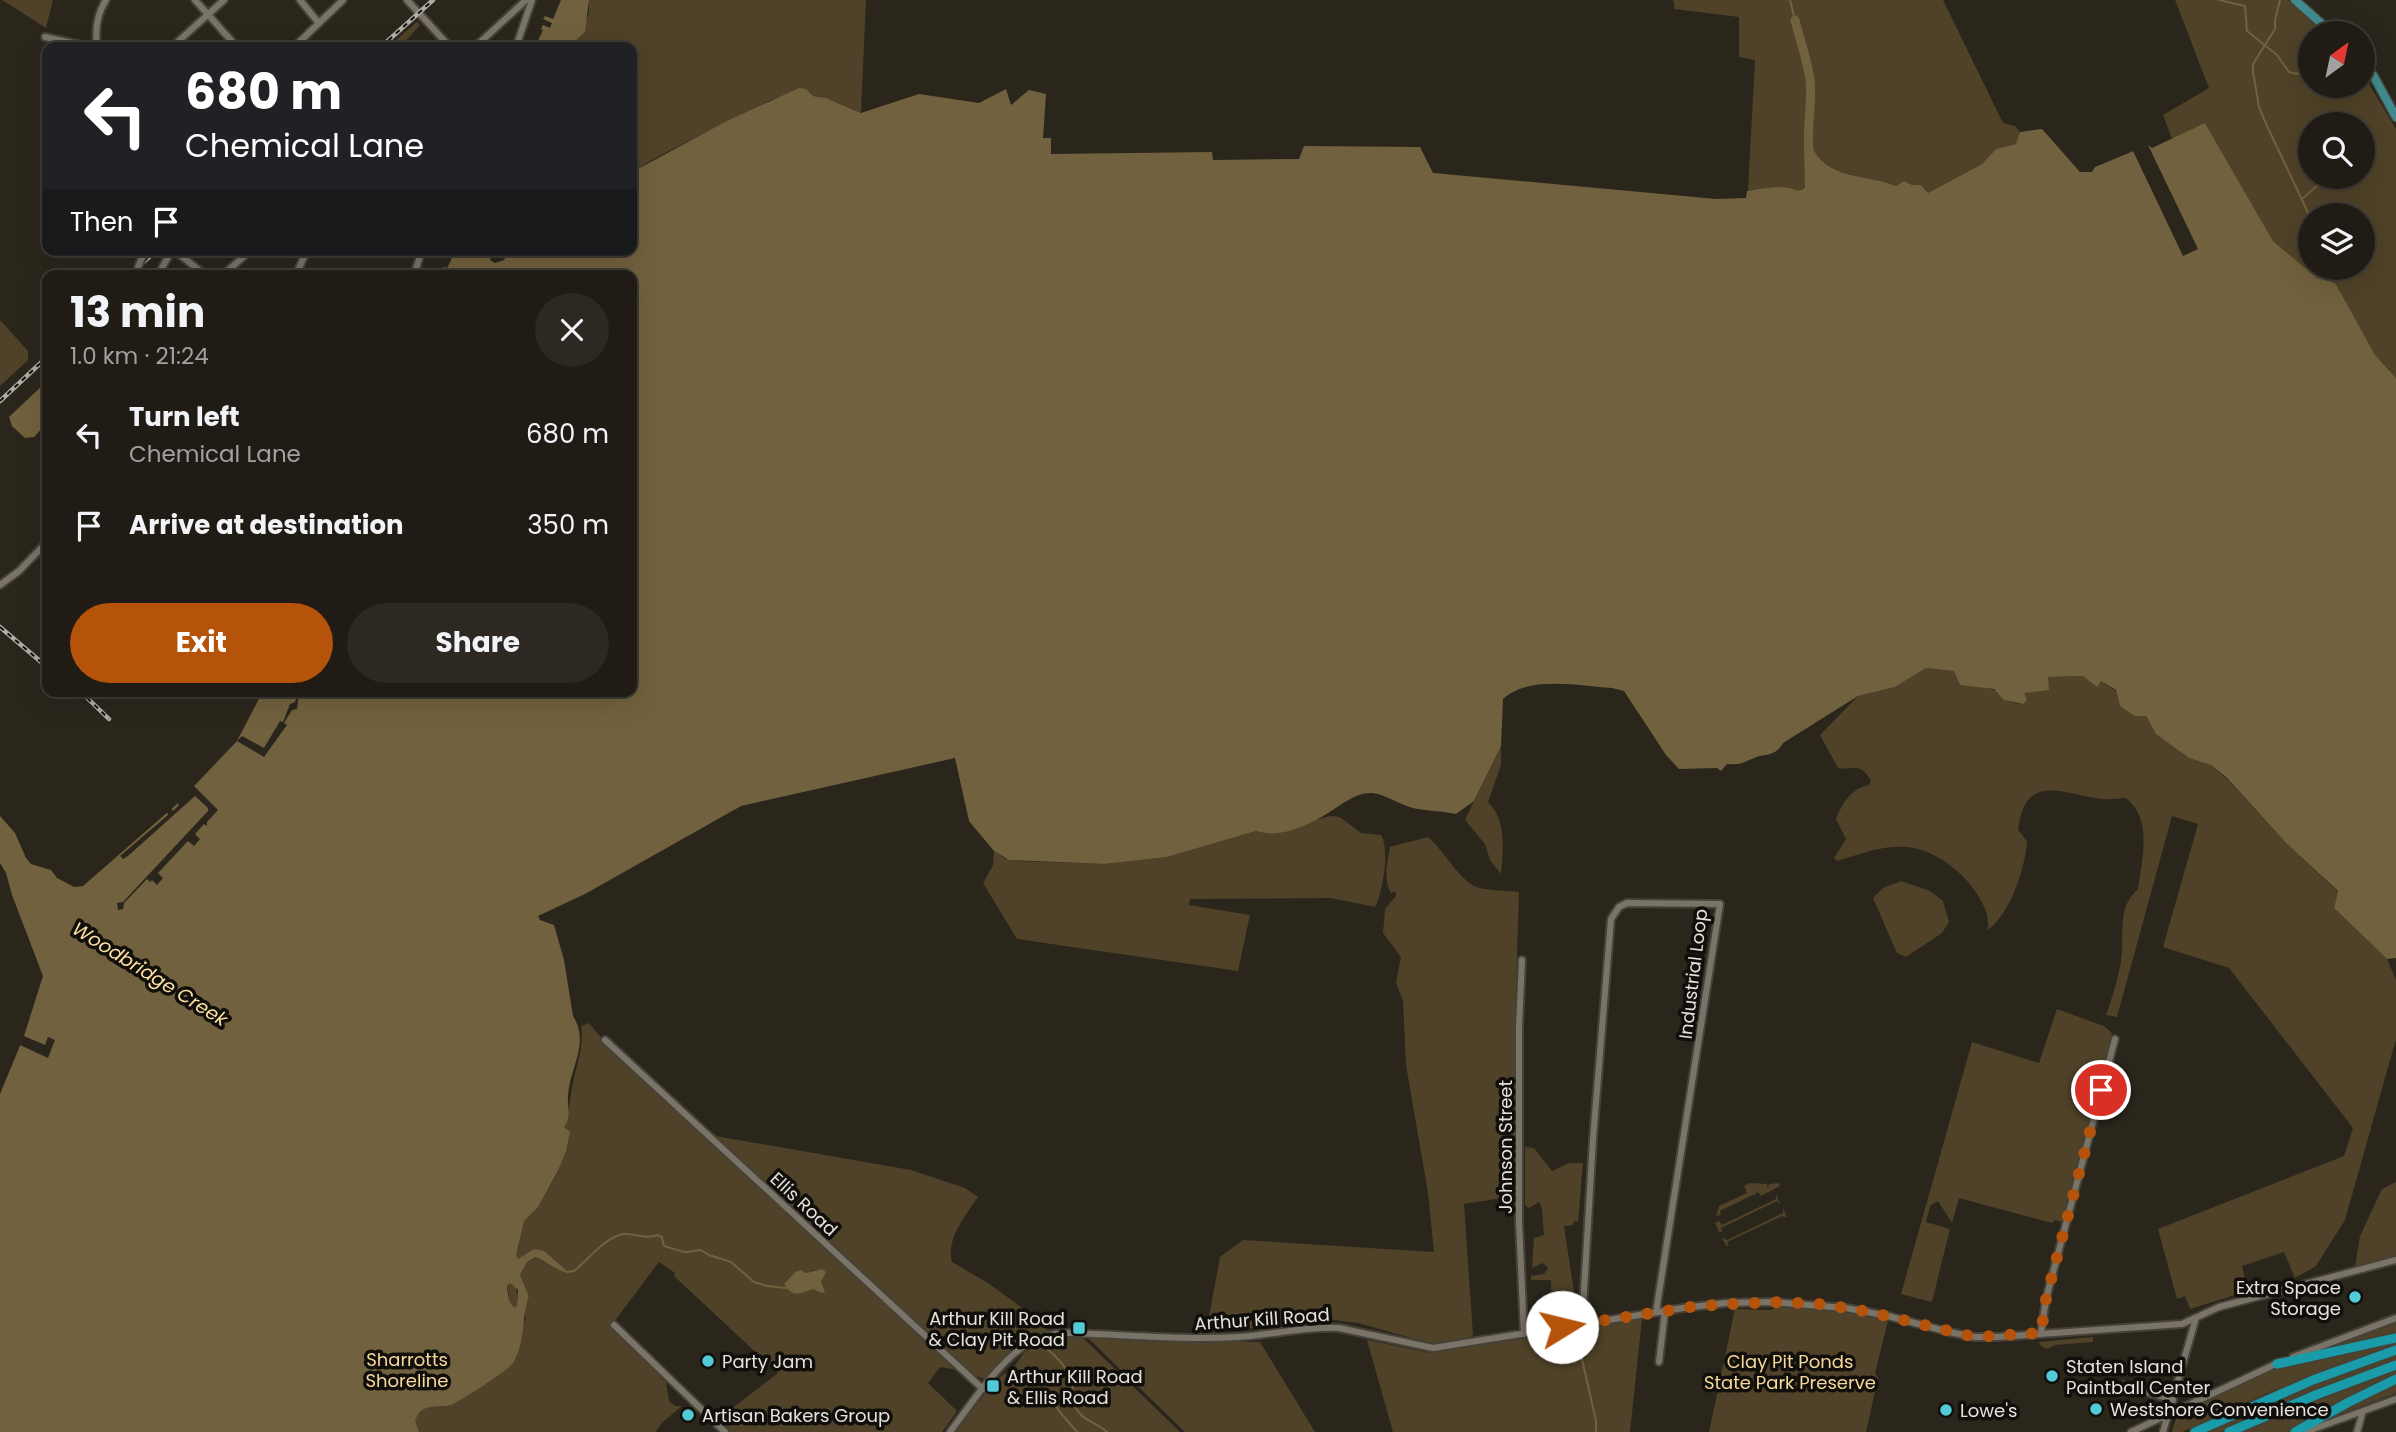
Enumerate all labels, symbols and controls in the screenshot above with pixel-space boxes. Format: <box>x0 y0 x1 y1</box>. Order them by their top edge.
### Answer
north arrow <box>2298 21 2375 98</box>
map controls <box>2298 21 2375 280</box>
text: 680 m <box>185 58 342 126</box>
icon: left <box>70 70 161 161</box>
button: search <box>2298 112 2375 189</box>
text: Chemical Lane <box>185 123 424 168</box>
icon: arrive <box>147 203 185 241</box>
button: layers <box>2298 203 2375 280</box>
text: Then <box>70 204 133 240</box>
text: 13 min <box>70 283 205 342</box>
button: close <box>535 293 609 367</box>
text: 1.0 km · 21:24 <box>70 340 209 372</box>
text: Turn left <box>129 399 240 435</box>
icon: left <box>70 416 108 454</box>
text: 680 m <box>526 416 609 452</box>
text: Chemical Lane <box>129 438 301 470</box>
icon: arrive <box>70 507 108 545</box>
text: Arrive at destination <box>129 507 404 543</box>
text: 350 m <box>527 507 609 543</box>
button: Exit <box>70 603 333 683</box>
button: Share <box>347 603 609 683</box>
street label: Industrial Loop <box>1673 907 1713 1041</box>
water label: Woodbridge Creek <box>67 915 234 1033</box>
pin <box>2071 1060 2131 1120</box>
icon: arrive <box>2082 1071 2120 1109</box>
street label: Johnson Street <box>1493 1080 1518 1214</box>
street label: Ellis Road <box>765 1166 843 1242</box>
place label: Extra Space Storage <box>2236 1275 2341 1321</box>
marker: Extra Space Storage <box>2347 1289 2363 1305</box>
position arrow <box>1525 1290 1599 1364</box>
street label: Arthur Kill Road <box>1193 1302 1331 1336</box>
place label: Arthur Kill Road & Clay Pit Road <box>928 1306 1065 1352</box>
marker: Arthur Kill Road & Clay Pit Road <box>1071 1320 1087 1336</box>
park label: Sharrotts Shoreline <box>365 1347 449 1393</box>
place label: Party Jam <box>722 1349 813 1374</box>
park label: Clay Pit Ponds State Park Preserve <box>1704 1349 1876 1395</box>
marker: Party Jam <box>700 1353 716 1369</box>
place label: Staten Island Paintball Center <box>2066 1354 2210 1400</box>
place label: Arthur Kill Road & Ellis Road <box>1007 1364 1143 1410</box>
marker: Staten Island Paintball Center <box>2044 1368 2060 1384</box>
marker: Arthur Kill Road & Ellis Road <box>985 1378 1001 1394</box>
place label: Westshore Convenience <box>2110 1397 2329 1422</box>
place label: Lowe's <box>1960 1398 2017 1423</box>
marker: Westshore Convenience <box>2088 1401 2104 1417</box>
marker: Lowe's <box>1938 1402 1954 1418</box>
place label: Artisan Bakers Group <box>702 1403 890 1428</box>
marker: Artisan Bakers Group <box>680 1407 696 1423</box>

